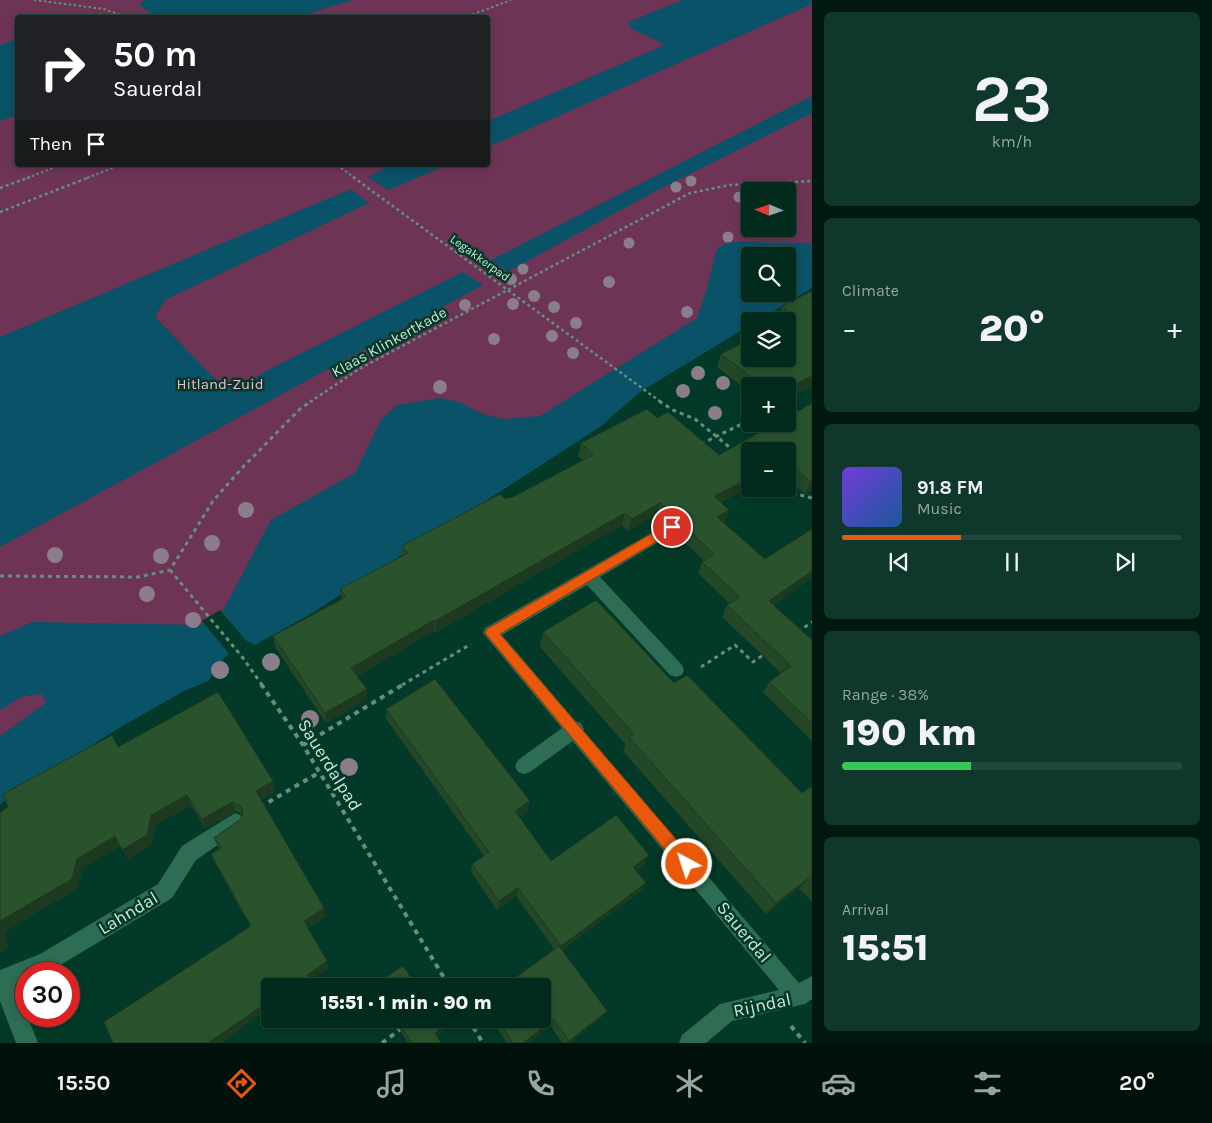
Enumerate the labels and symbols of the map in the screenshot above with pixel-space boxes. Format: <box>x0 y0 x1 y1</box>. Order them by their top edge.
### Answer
north arrow <box>741 182 796 238</box>
street label: Legakkerpad <box>448 232 512 284</box>
street label: Klaas Klinkertkade <box>328 303 450 381</box>
park label: Hitland-Zuid <box>176 375 264 393</box>
pin <box>651 506 693 548</box>
street label: Sauerdalpad <box>293 715 367 815</box>
position arrow <box>660 837 712 889</box>
street label: Lahndal <box>94 887 162 939</box>
street label: Sauerdal <box>712 897 776 967</box>
speed limit sign: 30 <box>15 962 80 1027</box>
street label: Rijndal <box>731 988 793 1022</box>

